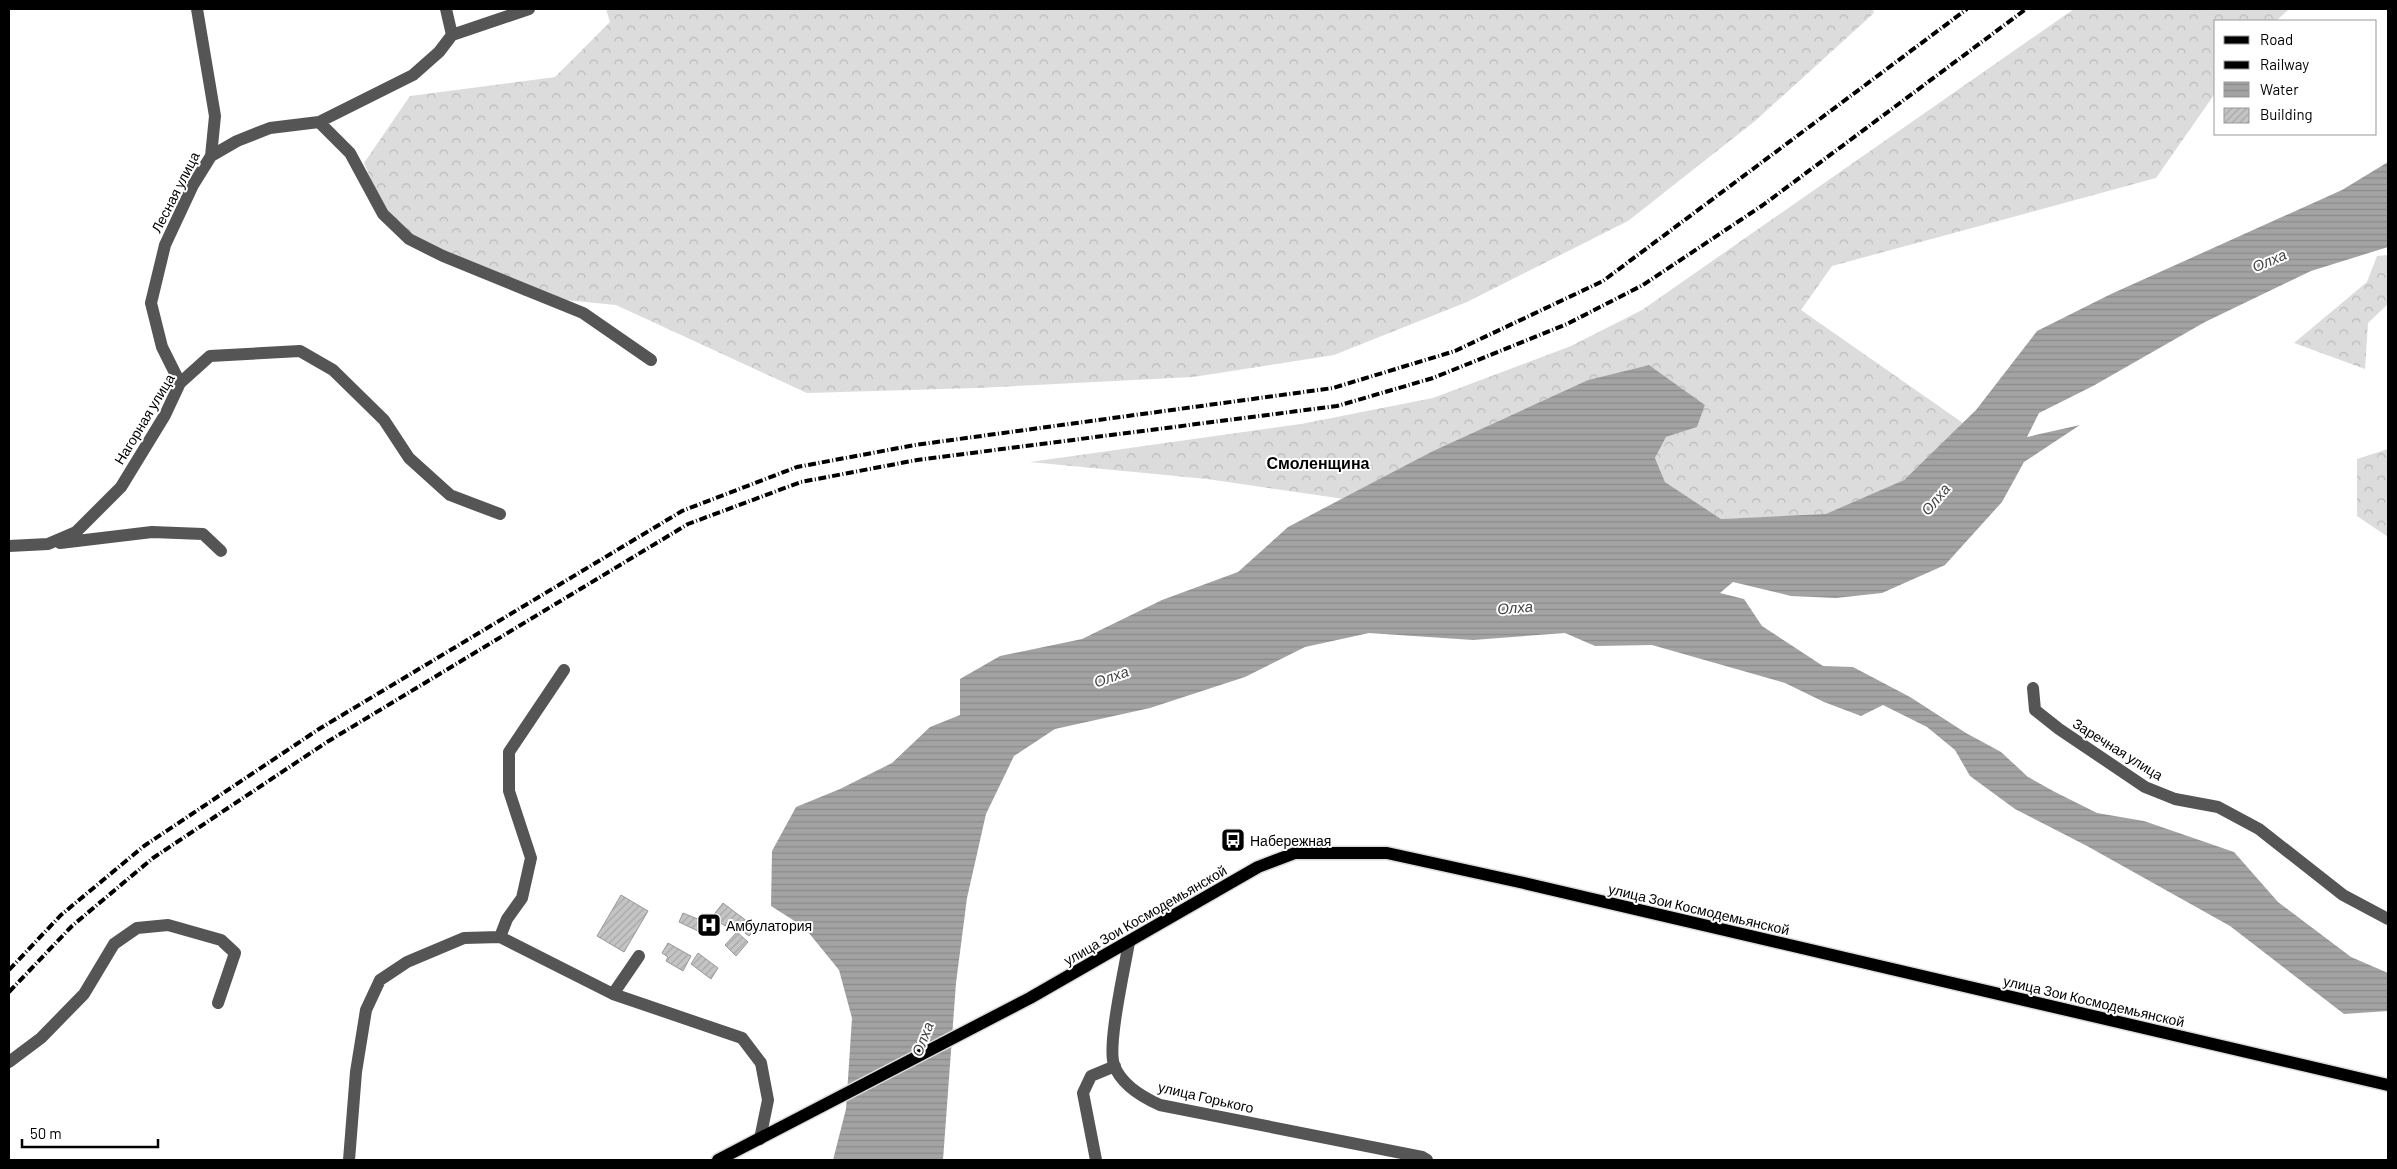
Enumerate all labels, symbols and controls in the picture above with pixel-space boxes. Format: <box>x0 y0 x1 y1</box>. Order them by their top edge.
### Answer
legend <box>2214 20 2377 135</box>
text: Road <box>2260 30 2293 48</box>
text: Railway <box>2260 55 2309 73</box>
text: Water <box>2260 80 2299 98</box>
text: Building <box>2260 105 2313 123</box>
street label: Лесная улица <box>147 149 203 235</box>
water label: Олха <box>2249 245 2289 275</box>
street label: Нагорная улица <box>110 370 178 467</box>
district label: Смоленщина <box>1267 453 1370 472</box>
water label: Олха <box>1917 480 1953 518</box>
water label: Олха <box>1496 596 1534 618</box>
water label: Олха <box>1091 661 1131 691</box>
street label: Заречная улица <box>2070 714 2166 784</box>
bus stop icon: Набережная <box>1220 827 1246 853</box>
place label: Набережная <box>1250 832 1331 849</box>
street label: улица Зои Космодемьянской <box>1061 861 1229 969</box>
street label: улица Зои Космодемьянской <box>1607 880 1791 938</box>
hospital icon: Амбулатория <box>696 912 722 938</box>
place label: Амбулатория <box>726 917 812 934</box>
street label: улица Зои Космодемьянской <box>2002 972 2186 1030</box>
water label: Олха <box>907 1019 937 1059</box>
street label: улица Горького <box>1157 1078 1256 1116</box>
scale bar <box>22 1116 159 1148</box>
text: 50 m <box>30 1124 62 1142</box>

